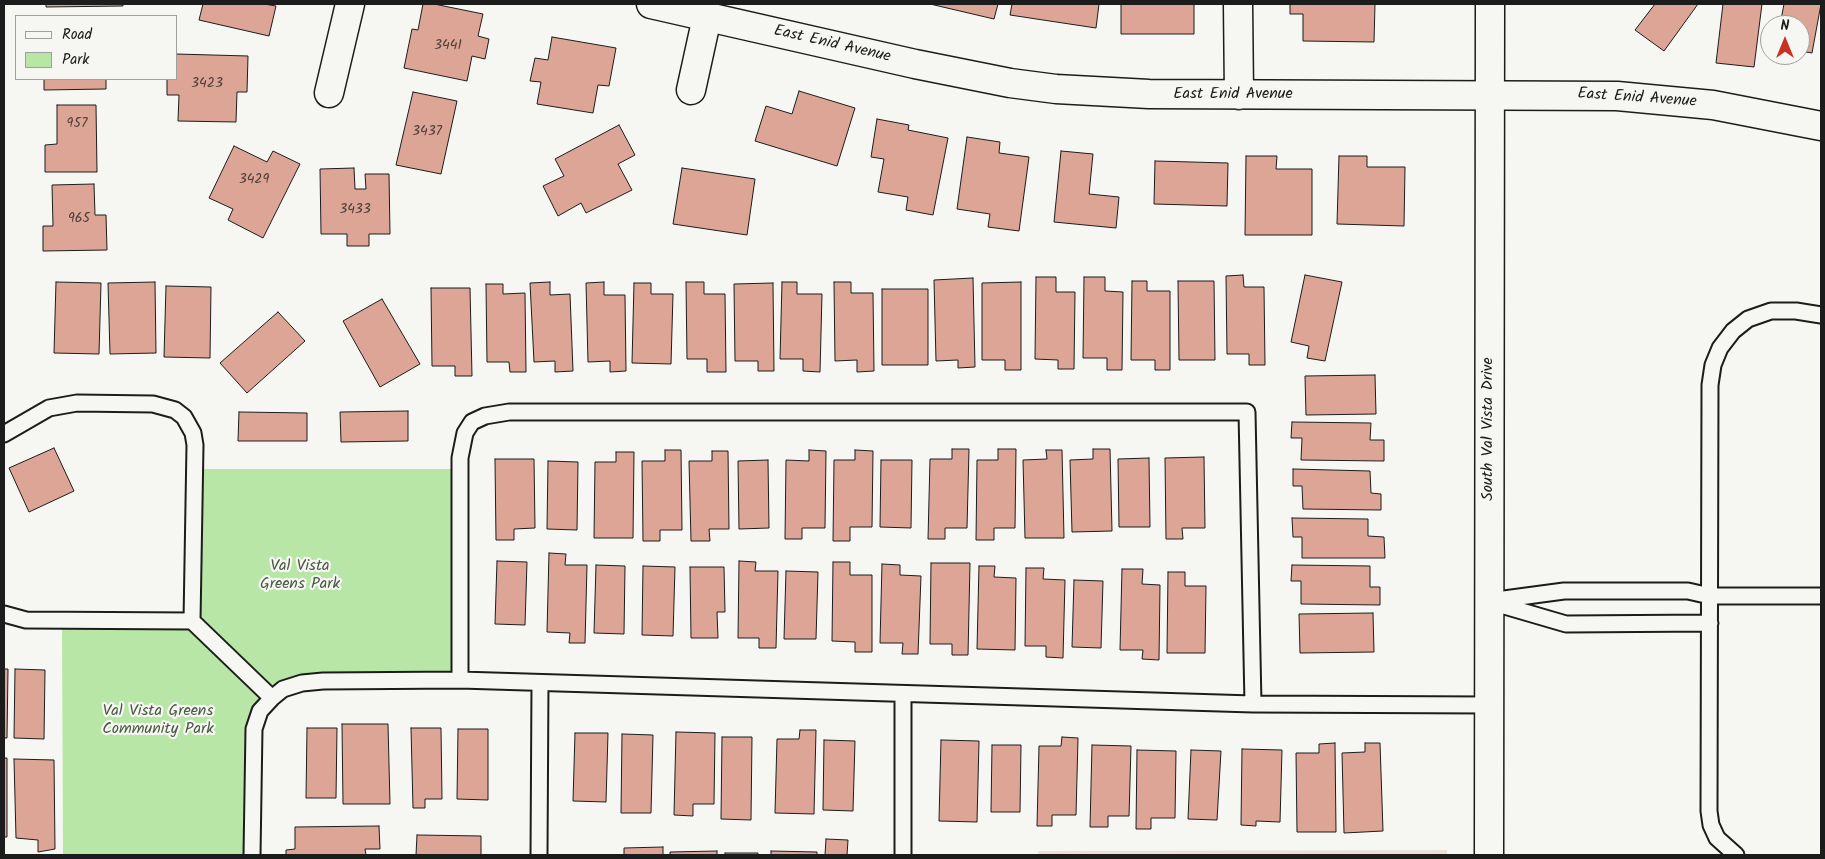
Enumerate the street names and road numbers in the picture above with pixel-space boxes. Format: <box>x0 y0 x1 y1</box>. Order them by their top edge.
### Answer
street label: East Enid Avenue <box>772 22 892 68</box>
street label: East Enid Avenue <box>1173 85 1293 105</box>
street label: East Enid Avenue <box>1577 85 1697 113</box>
street label: South Val Vista Drive <box>1479 357 1499 501</box>

